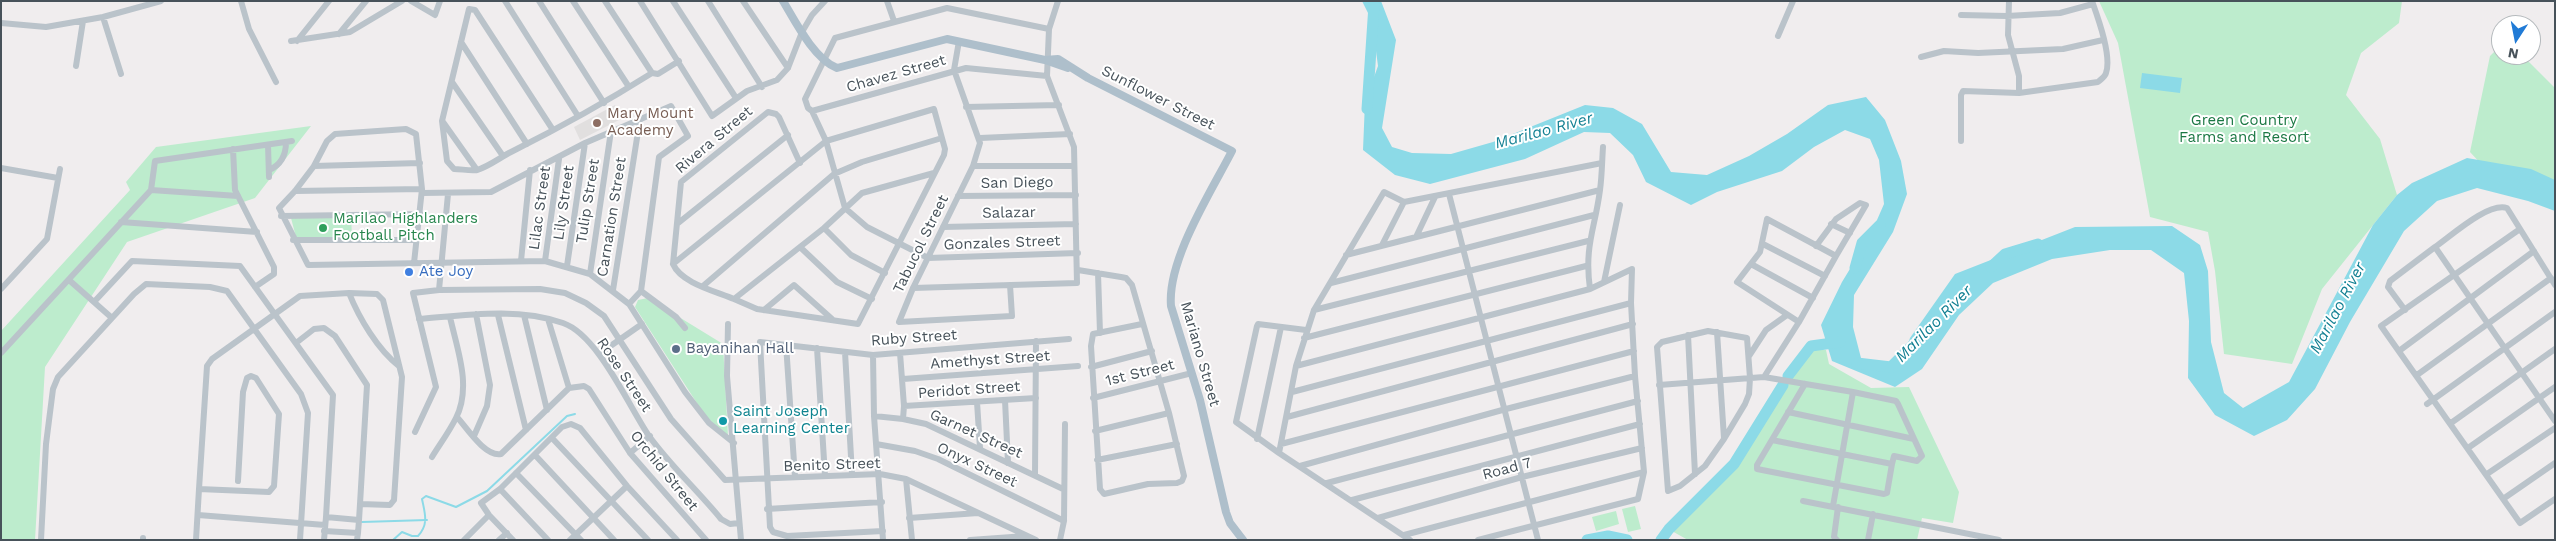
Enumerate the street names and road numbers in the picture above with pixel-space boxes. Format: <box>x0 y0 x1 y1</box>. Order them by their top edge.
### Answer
street label: Chavez Street <box>844 51 948 97</box>
street label: Sunflower Street <box>1098 62 1218 134</box>
street label: Rivera Street <box>672 103 756 177</box>
street label: Carnation Street <box>594 156 630 278</box>
street label: Tulip Street <box>572 157 604 245</box>
street label: Lilac Street <box>525 165 555 251</box>
street label: Lily Street <box>550 165 578 241</box>
street label: San Diego <box>980 173 1054 193</box>
street label: Tabucol Street <box>889 192 953 296</box>
street label: Salazar <box>982 204 1036 222</box>
street label: Gonzales Street <box>943 232 1061 254</box>
street label: Mariano Street <box>1176 299 1224 409</box>
street label: Ruby Street <box>870 326 958 350</box>
street label: Rose Street <box>593 335 655 415</box>
street label: Amethyst Street <box>930 347 1050 373</box>
street label: 1st Street <box>1104 356 1176 390</box>
street label: Peridot Street <box>917 377 1021 403</box>
street label: Garnet Street <box>927 405 1025 463</box>
street label: Orchid Street <box>626 427 702 515</box>
street label: Onyx Street <box>934 439 1020 491</box>
street label: Benito Street <box>783 454 881 476</box>
street label: Road 7 <box>1480 454 1534 484</box>

